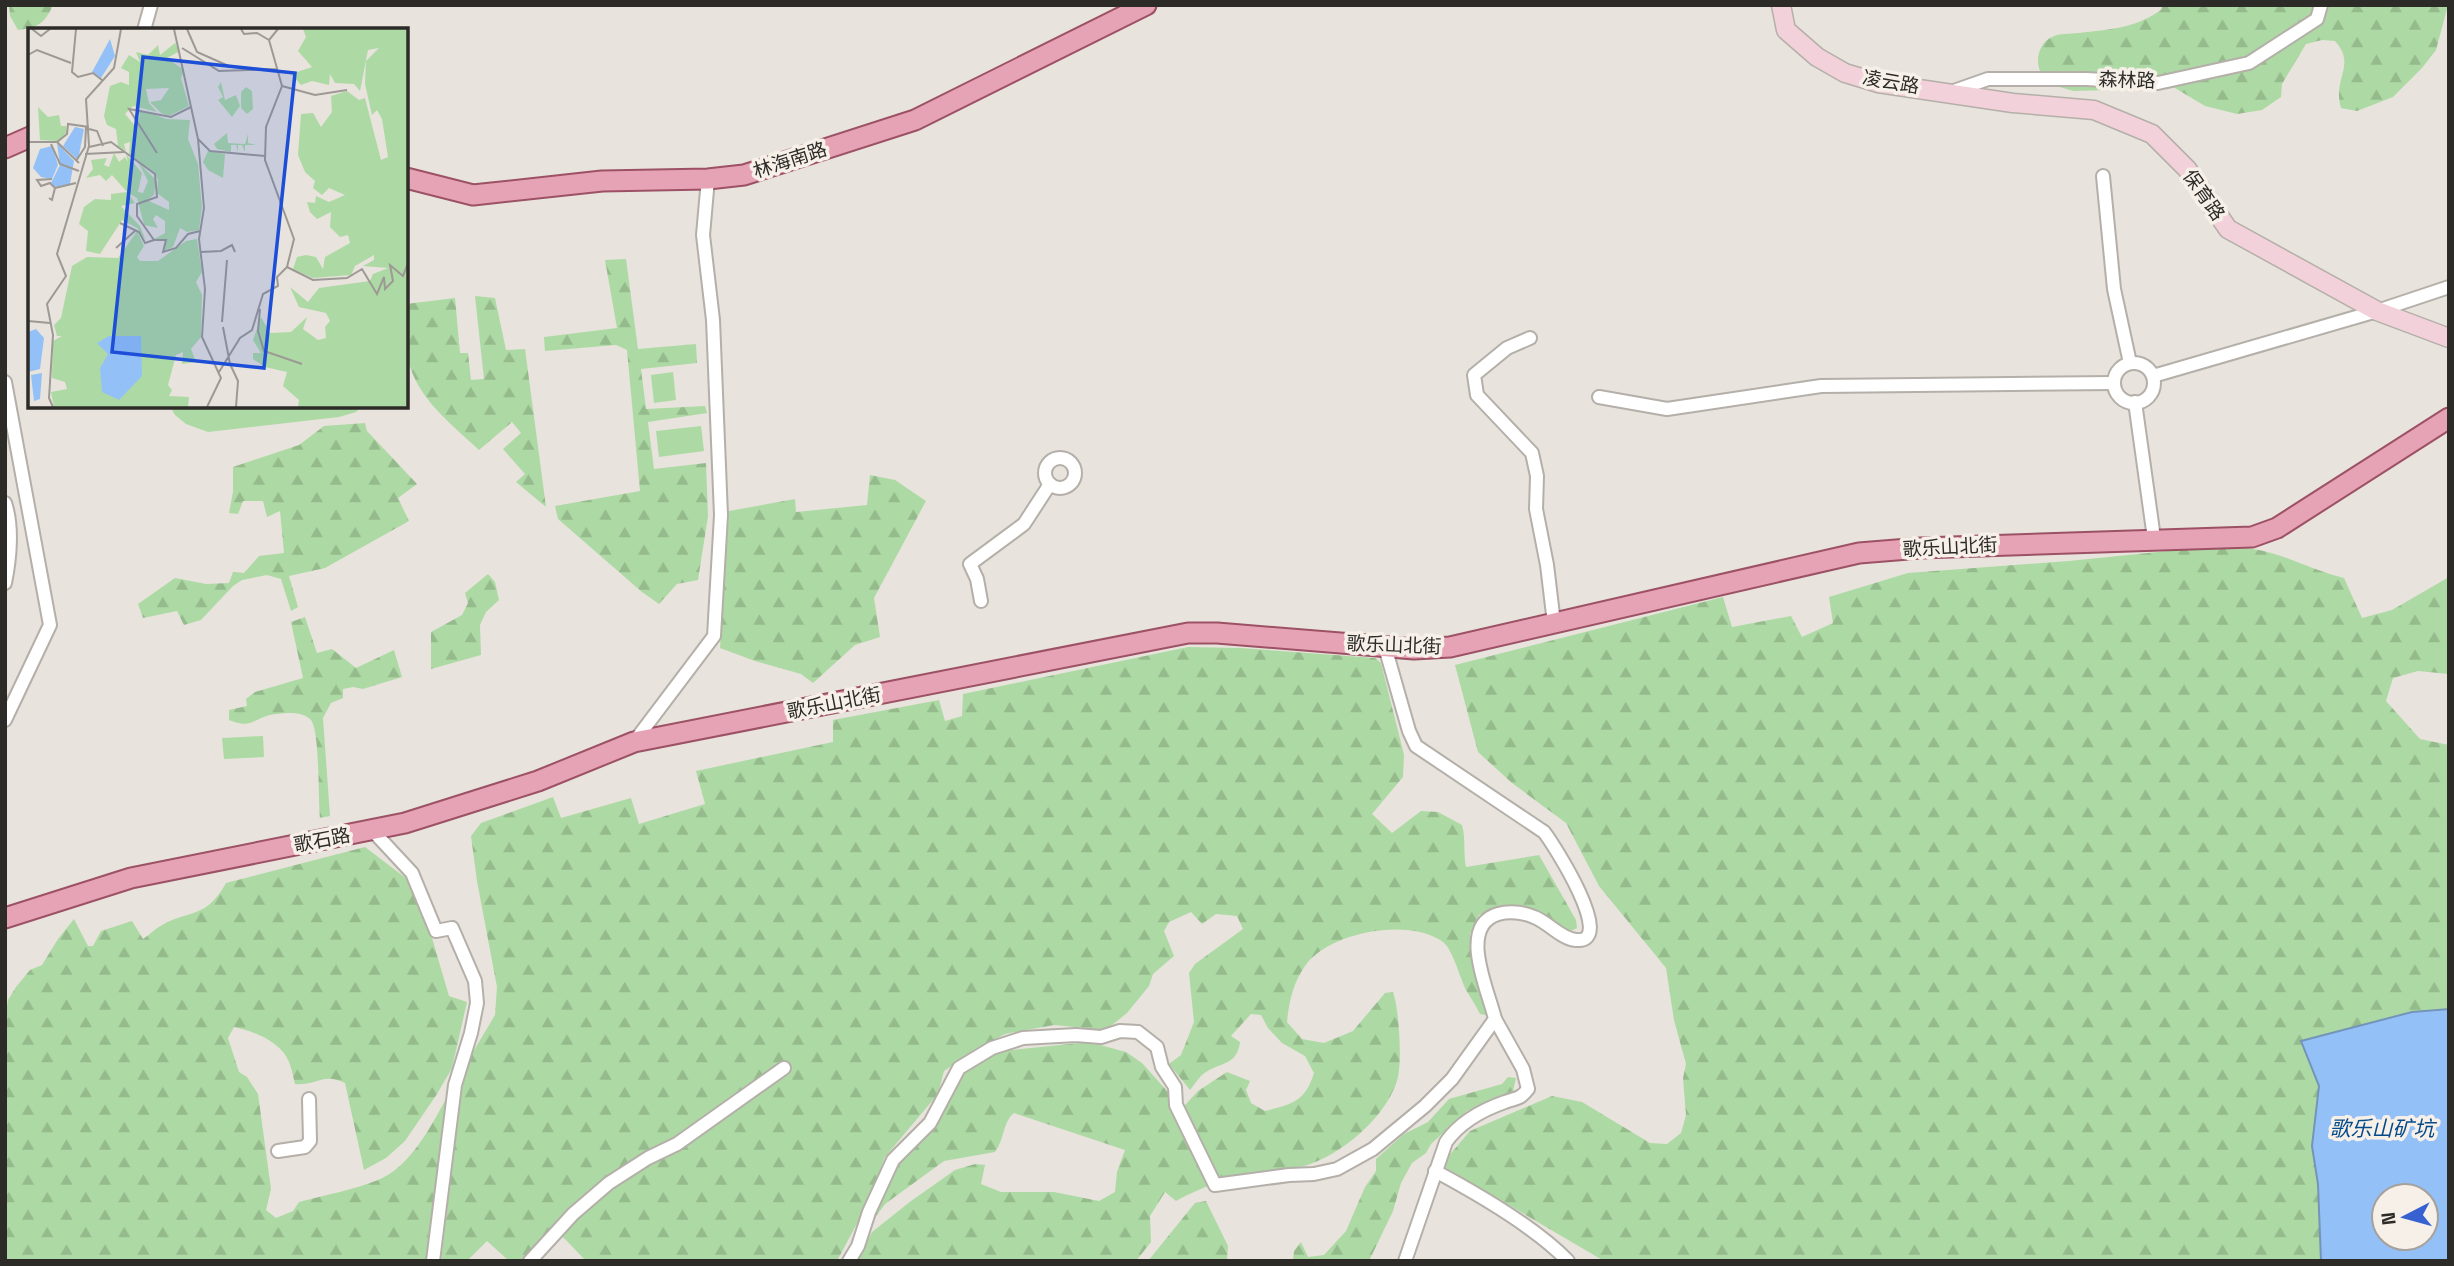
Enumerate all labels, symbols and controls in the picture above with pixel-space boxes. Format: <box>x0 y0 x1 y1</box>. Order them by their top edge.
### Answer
inset map <box>28 28 408 408</box>
street label: 凌云路 <box>1861 65 1921 99</box>
street label: 森林路 <box>2098 67 2156 93</box>
street label: 林海南路 <box>750 136 830 184</box>
street label: 保育路 <box>2177 164 2231 226</box>
street label: 歌乐山北街 <box>1902 532 1998 562</box>
street label: 歌乐山北街 <box>1346 631 1442 659</box>
street label: 歌乐山北街 <box>785 682 883 724</box>
street label: 歌石路 <box>292 822 352 858</box>
water label: 歌乐山矿坑 <box>2330 1115 2437 1142</box>
north arrow <box>2370 1182 2440 1252</box>
text: N <box>2375 1211 2402 1226</box>

